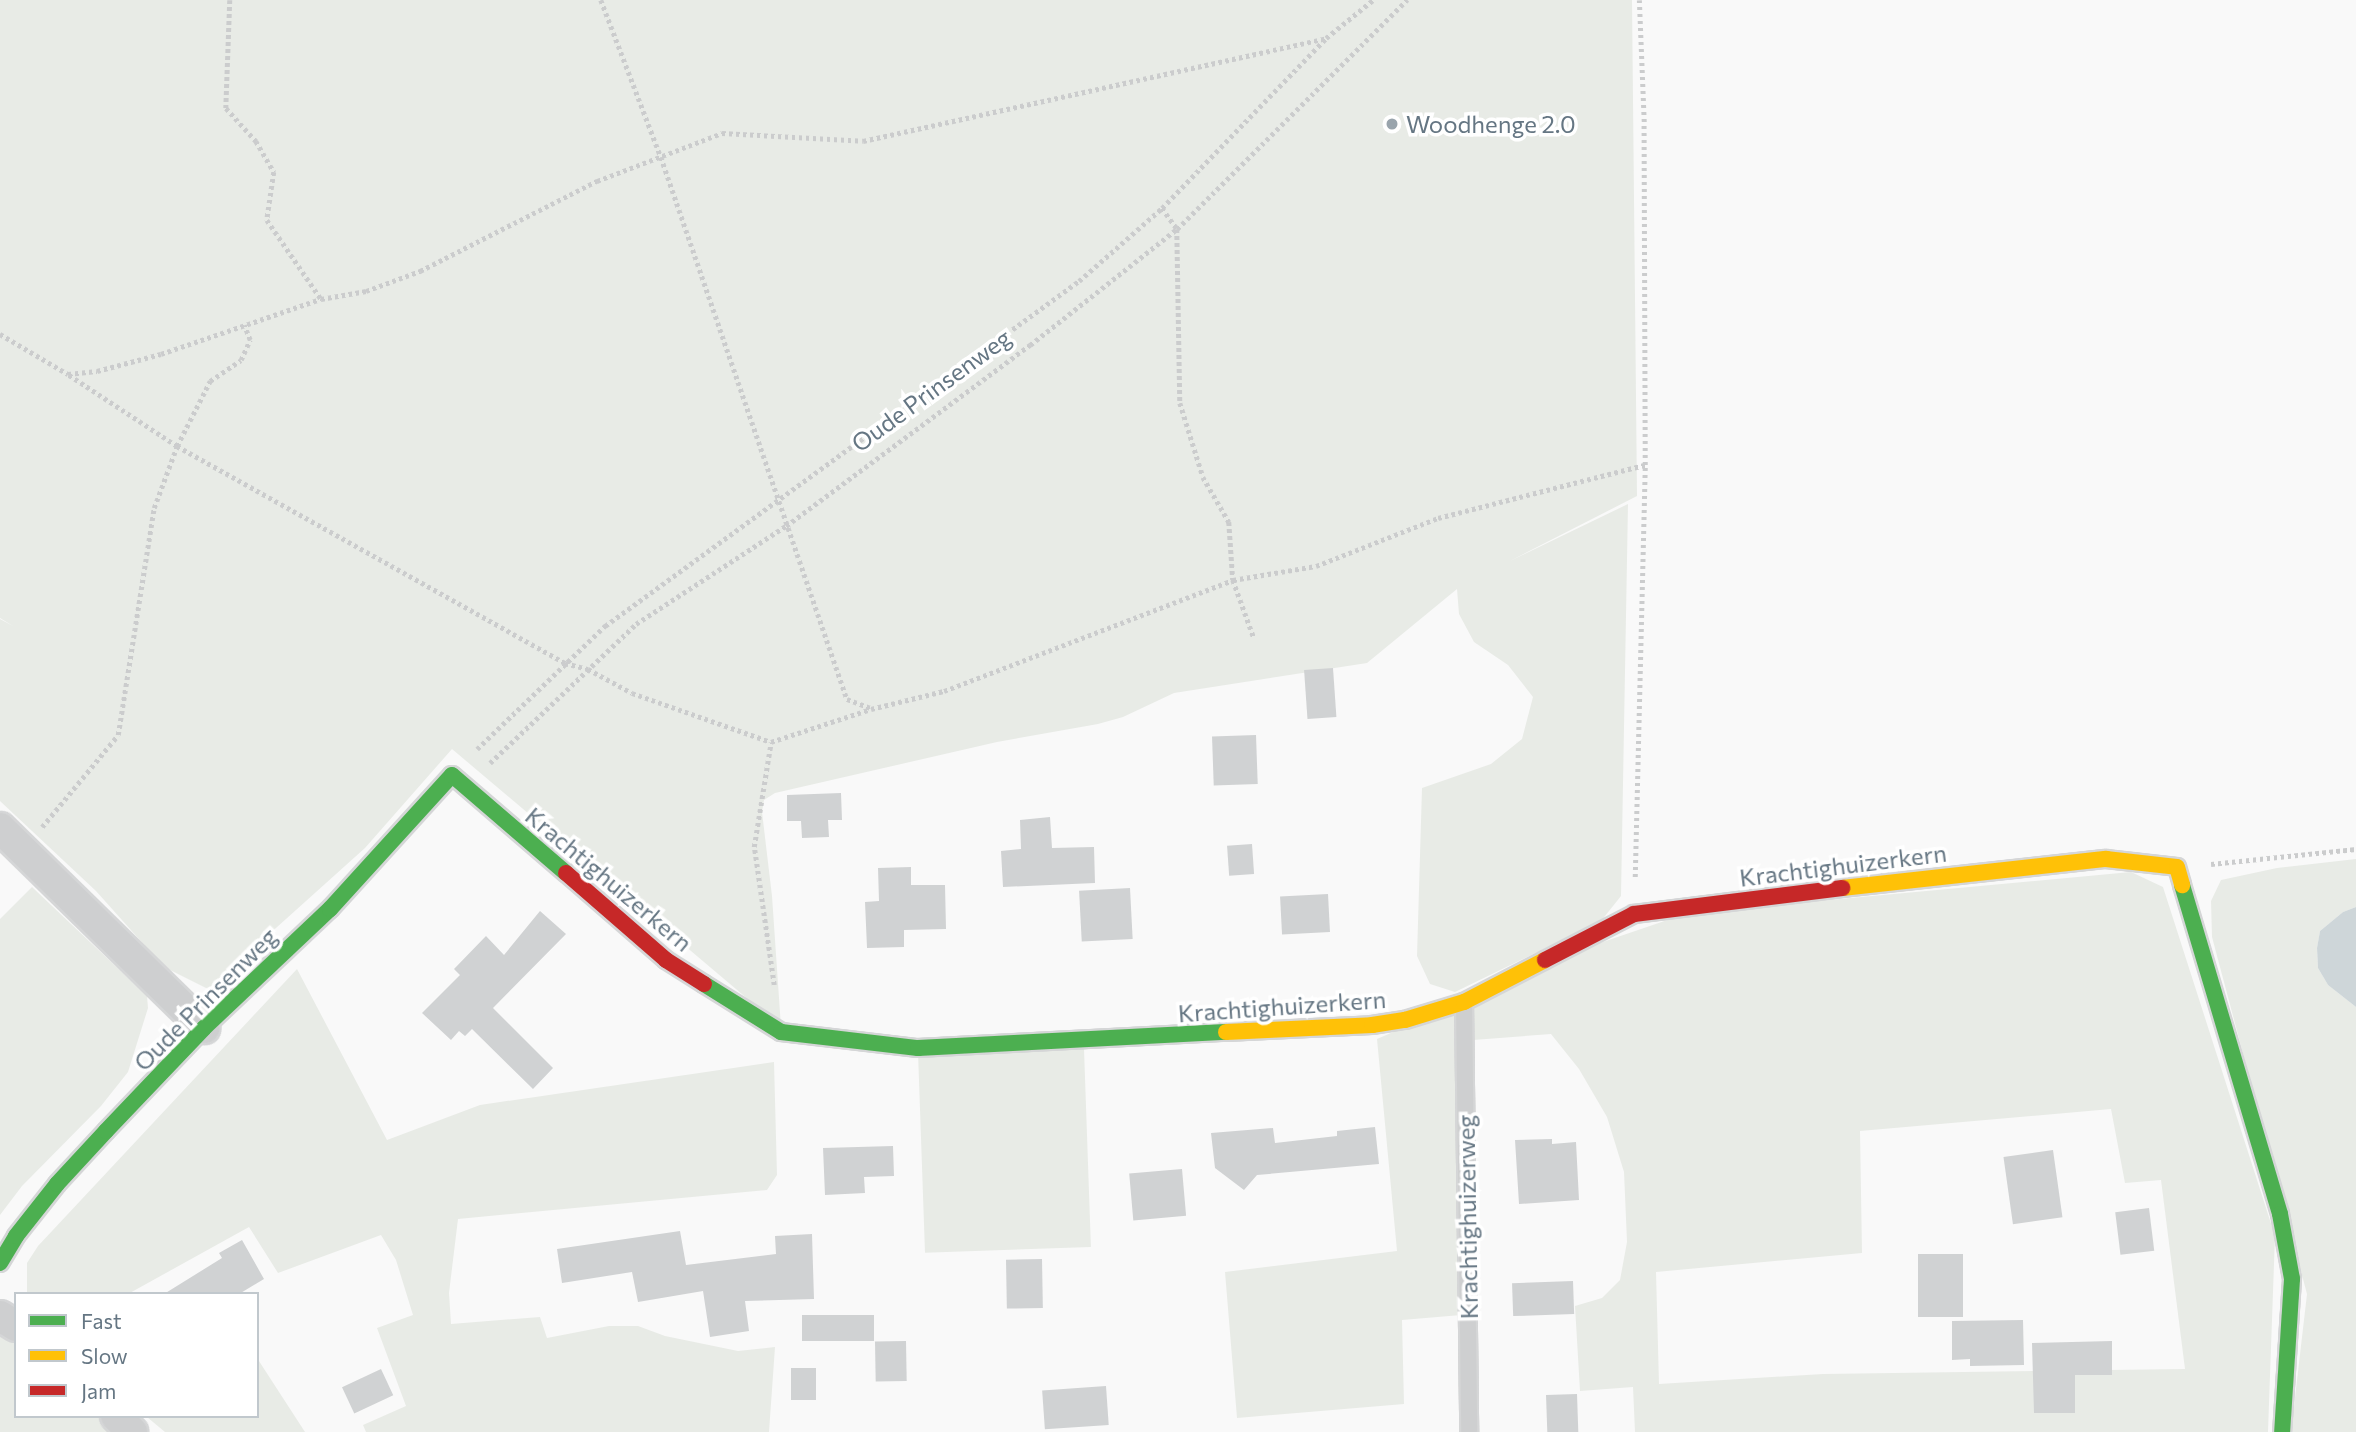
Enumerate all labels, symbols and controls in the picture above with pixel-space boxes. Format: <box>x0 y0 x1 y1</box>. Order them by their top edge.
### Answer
place label: Woodhenge 2.0 <box>1406 110 1576 138</box>
marker: Woodhenge 2.0 <box>1384 116 1400 132</box>
street label: Oude Prinsenweg <box>846 322 1016 458</box>
street label: Krachtighuizerkern <box>520 801 698 957</box>
street label: Krachtighuizerkern <box>1738 838 1948 892</box>
street label: Oude Prinsenweg <box>128 922 282 1076</box>
street label: Krachtighuizerkern <box>1177 984 1387 1028</box>
street label: Krachtighuizerweg <box>1451 1114 1483 1320</box>
legend <box>14 1292 259 1418</box>
text: Fast <box>81 1308 122 1333</box>
text: Slow <box>81 1343 128 1368</box>
text: Jam <box>81 1378 116 1403</box>

